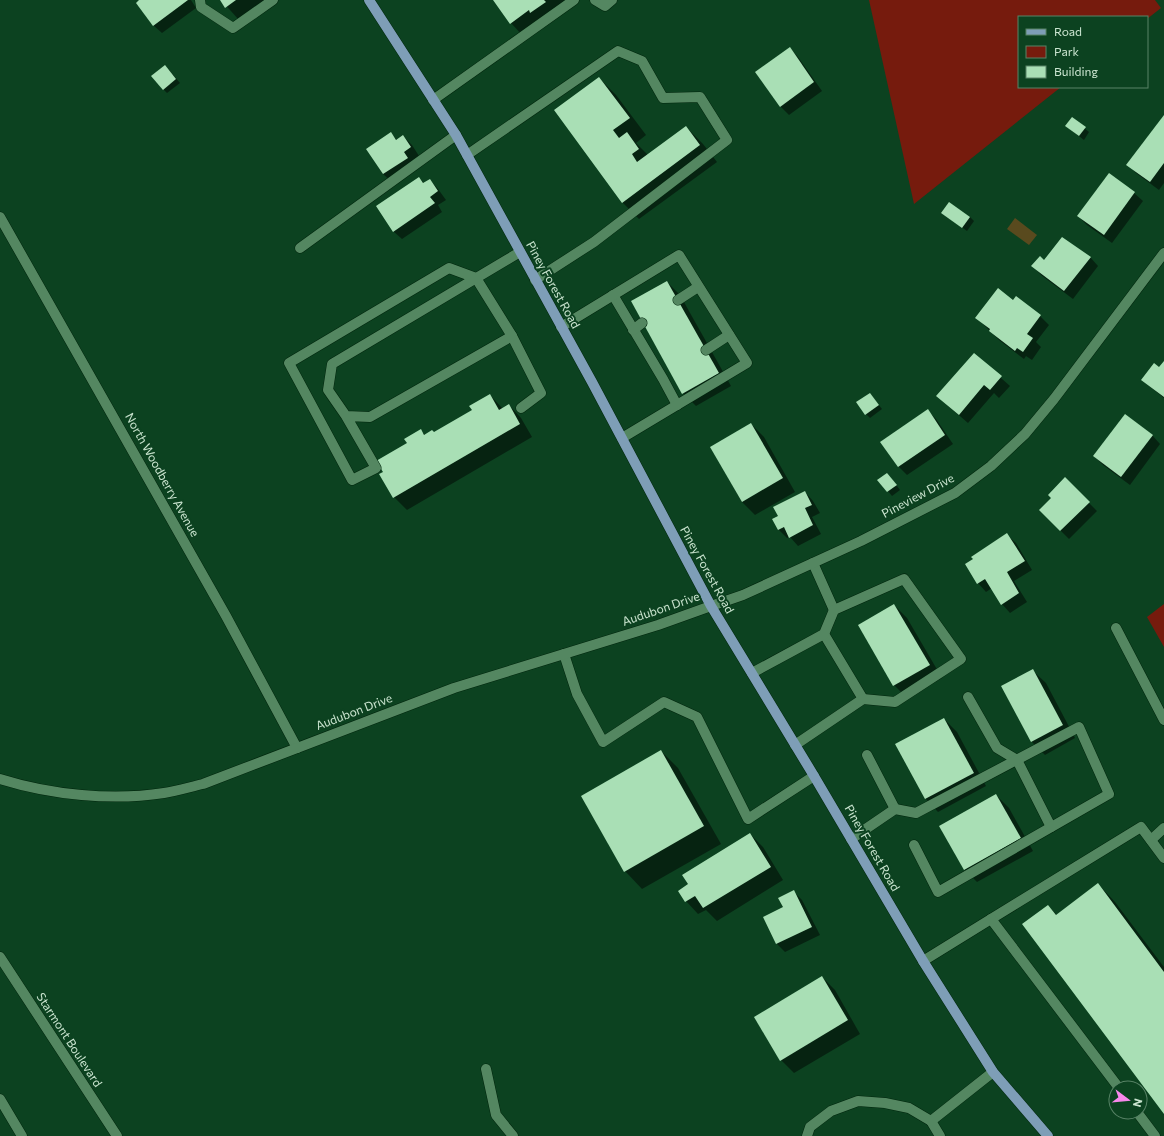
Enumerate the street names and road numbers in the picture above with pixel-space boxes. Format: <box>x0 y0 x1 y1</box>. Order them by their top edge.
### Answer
street label: Piney Forest Road <box>524 238 584 331</box>
street label: North Woodberry Avenue <box>123 410 203 539</box>
street label: Pineview Drive <box>879 470 956 520</box>
street label: Piney Forest Road <box>678 523 738 616</box>
street label: Audubon Drive <box>620 588 701 628</box>
street label: Audubon Drive <box>313 690 394 732</box>
street label: Piney Forest Road <box>842 802 903 893</box>
street label: Starmont Boulevard <box>34 990 106 1089</box>

